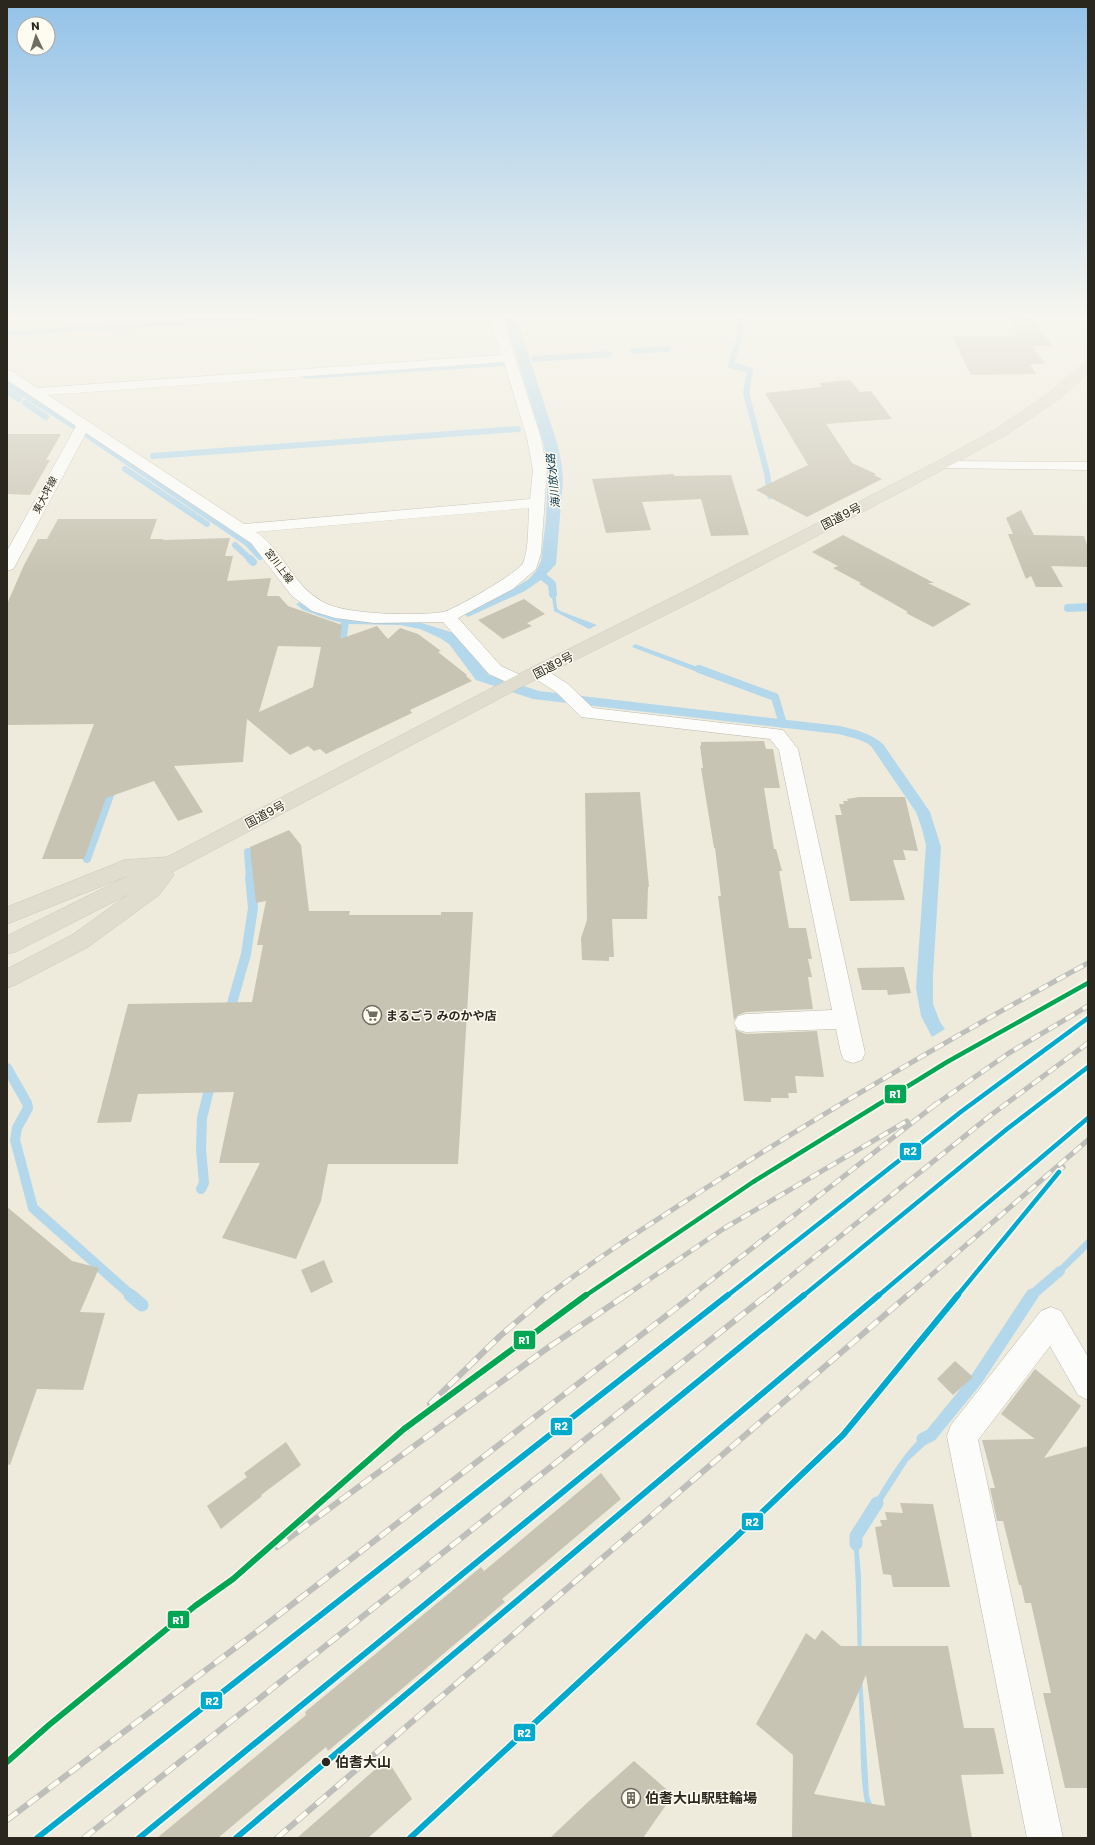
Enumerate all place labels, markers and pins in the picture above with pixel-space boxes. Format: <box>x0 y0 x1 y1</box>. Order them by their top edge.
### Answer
supermarket icon: まるごう みのかや店 <box>361 1004 383 1026</box>
place label: まるごう みのかや店 <box>386 1007 497 1024</box>
place label: 伯耆大山 <box>335 1752 391 1772</box>
marker: 伯耆大山 <box>320 1756 332 1768</box>
building icon: 伯耆大山駅駐輪場 <box>620 1787 642 1809</box>
place label: 伯耆大山駅駐輪場 <box>645 1788 757 1808</box>

